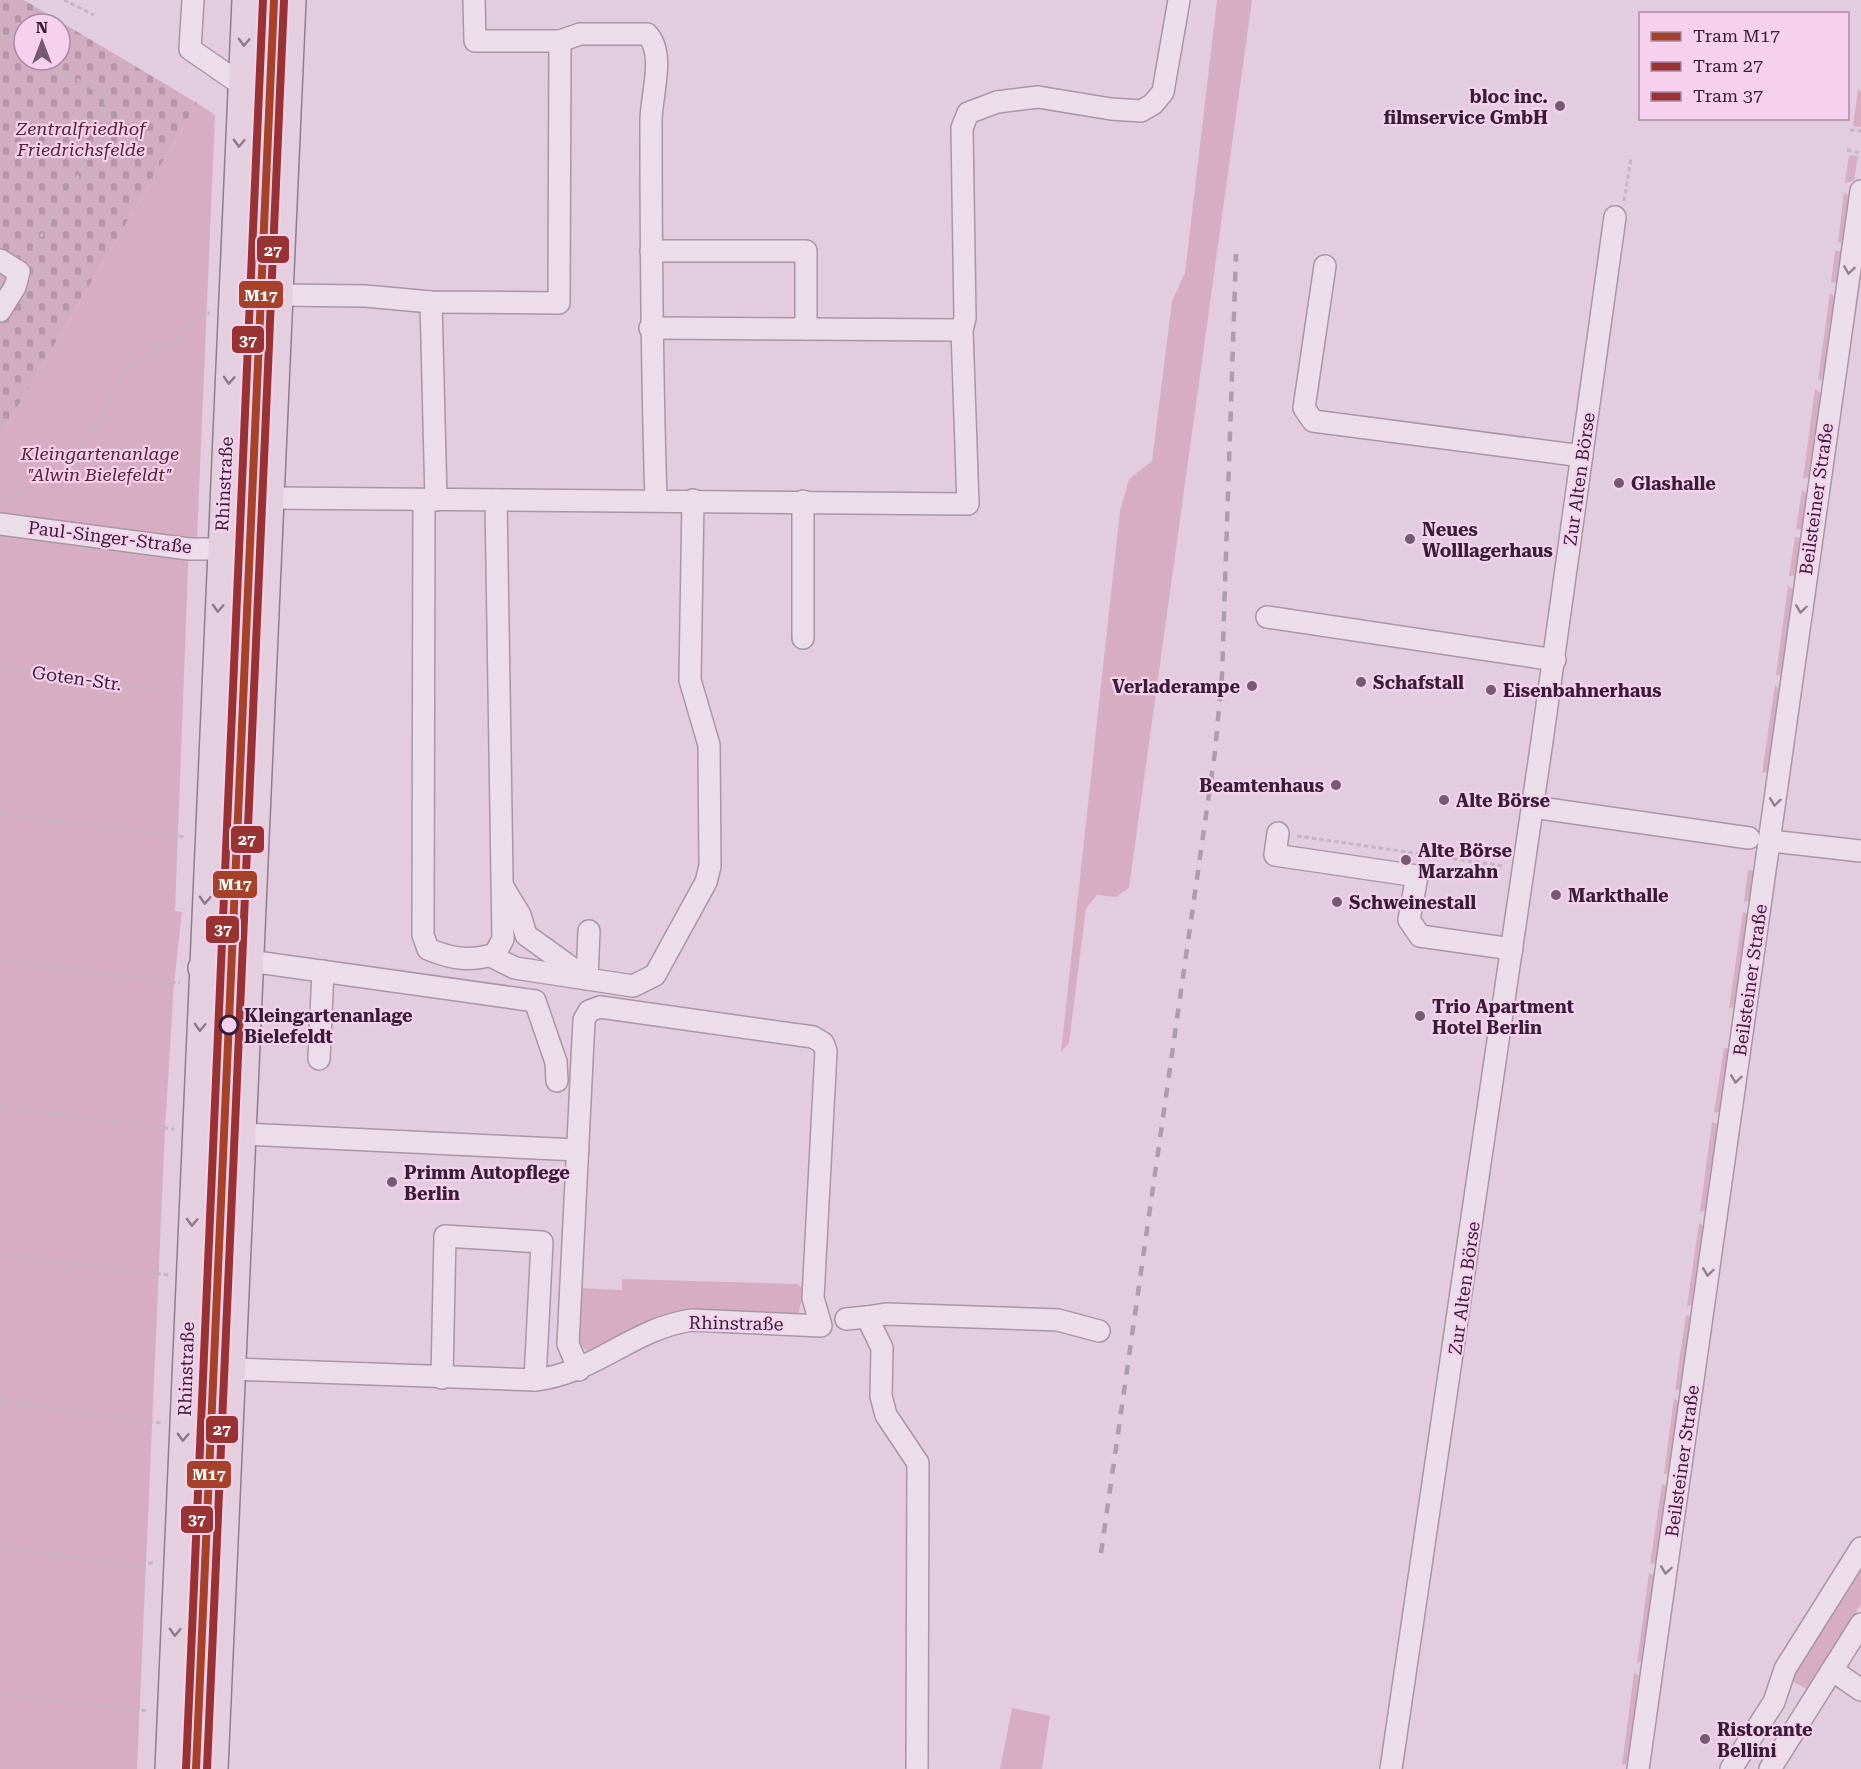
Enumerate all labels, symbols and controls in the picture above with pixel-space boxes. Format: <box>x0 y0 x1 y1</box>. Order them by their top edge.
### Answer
north arrow <box>12 12 72 72</box>
legend <box>1639 12 1849 120</box>
text: N <box>36 18 48 37</box>
text: Tram M17 <box>1693 25 1780 46</box>
one-way arrow <box>237 38 250 47</box>
text: Tram 27 <box>1693 55 1763 76</box>
text: Tram 37 <box>1693 85 1763 106</box>
place label: bloc inc. filmservice GmbH <box>1384 86 1548 128</box>
marker: bloc inc. filmservice GmbH <box>1553 99 1567 113</box>
park label: Zentralfriedhof Friedrichsfelde <box>15 118 148 160</box>
one-way arrow <box>233 139 245 148</box>
line badge: 27 <box>256 235 290 264</box>
text: 27 <box>264 241 282 260</box>
one-way arrow <box>1843 265 1855 275</box>
line badge: M17 <box>238 280 284 309</box>
text: M17 <box>244 286 278 305</box>
line badge: 37 <box>231 325 265 354</box>
text: 37 <box>239 331 257 350</box>
one-way arrow <box>222 375 235 384</box>
street label: Zur Alten Börse <box>1559 411 1599 547</box>
street label: Beilsteiner Straße <box>1795 421 1837 576</box>
street label: Rhinstraße <box>211 436 237 532</box>
park label: Kleingartenanlage "Alwin Bielefeldt" <box>20 443 179 485</box>
place label: Glashalle <box>1631 473 1716 494</box>
marker: Glashalle <box>1612 476 1626 490</box>
street label: Paul-Singer-Straße <box>27 517 193 557</box>
place label: Neues Wolllagerhaus <box>1422 519 1553 561</box>
marker: Neues Wolllagerhaus <box>1403 532 1417 546</box>
one-way arrow <box>212 603 225 612</box>
one-way arrow <box>1795 604 1808 613</box>
street label: Goten-Str. <box>31 661 123 695</box>
place label: Schafstall <box>1373 672 1464 693</box>
marker: Schafstall <box>1354 675 1368 689</box>
place label: Verladerampe <box>1112 676 1240 697</box>
marker: Verladerampe <box>1245 679 1259 693</box>
place label: Eisenbahnerhaus <box>1503 680 1662 701</box>
marker: Eisenbahnerhaus <box>1484 683 1498 697</box>
place label: Beamtenhaus <box>1199 775 1324 796</box>
marker: Beamtenhaus <box>1329 778 1343 792</box>
place label: Alte Börse <box>1456 790 1550 811</box>
marker: Alte Börse <box>1437 793 1451 807</box>
one-way arrow <box>1770 797 1782 806</box>
line badge: 27 <box>230 825 265 854</box>
text: 27 <box>238 830 256 849</box>
place label: Alte Börse Marzahn <box>1418 840 1512 882</box>
marker: Alte Börse Marzahn <box>1399 853 1413 867</box>
line badge: M17 <box>212 870 258 899</box>
text: M17 <box>218 875 252 894</box>
place label: Markthalle <box>1568 885 1669 906</box>
marker: Markthalle <box>1549 888 1563 902</box>
place label: Schweinestall <box>1349 892 1476 913</box>
one-way arrow <box>199 895 212 904</box>
marker: Schweinestall <box>1330 895 1344 909</box>
street label: Beilsteiner Straße <box>1729 902 1771 1057</box>
line badge: 37 <box>205 915 240 944</box>
text: 37 <box>214 920 232 939</box>
place label: Trio Apartment Hotel Berlin <box>1432 996 1574 1038</box>
place label: Kleingartenanlage Bielefeldt <box>244 1005 413 1047</box>
marker: Trio Apartment Hotel Berlin <box>1413 1009 1427 1023</box>
marker: Kleingartenanlage Bielefeldt <box>219 1015 239 1035</box>
one-way arrow <box>193 1022 206 1031</box>
one-way arrow <box>1731 1075 1743 1084</box>
place label: Primm Autopflege Berlin <box>404 1162 570 1204</box>
marker: Primm Autopflege Berlin <box>385 1175 399 1189</box>
one-way arrow <box>186 1217 199 1226</box>
street label: Zur Alten Börse <box>1444 1220 1484 1356</box>
one-way arrow <box>1703 1268 1715 1277</box>
street label: Rhinstraße <box>688 1312 784 1334</box>
street label: Rhinstraße <box>174 1321 198 1417</box>
street label: Beilsteiner Straße <box>1661 1383 1703 1538</box>
line badge: 27 <box>205 1415 239 1444</box>
text: 27 <box>213 1420 231 1439</box>
one-way arrow <box>177 1433 190 1442</box>
line badge: M17 <box>186 1460 232 1489</box>
text: M17 <box>192 1465 226 1484</box>
line badge: 37 <box>180 1505 214 1534</box>
text: 37 <box>188 1510 206 1529</box>
one-way arrow <box>1661 1565 1673 1574</box>
one-way arrow <box>168 1628 181 1637</box>
place label: Ristorante Bellini <box>1717 1719 1813 1761</box>
marker: Ristorante Bellini <box>1698 1732 1712 1746</box>

